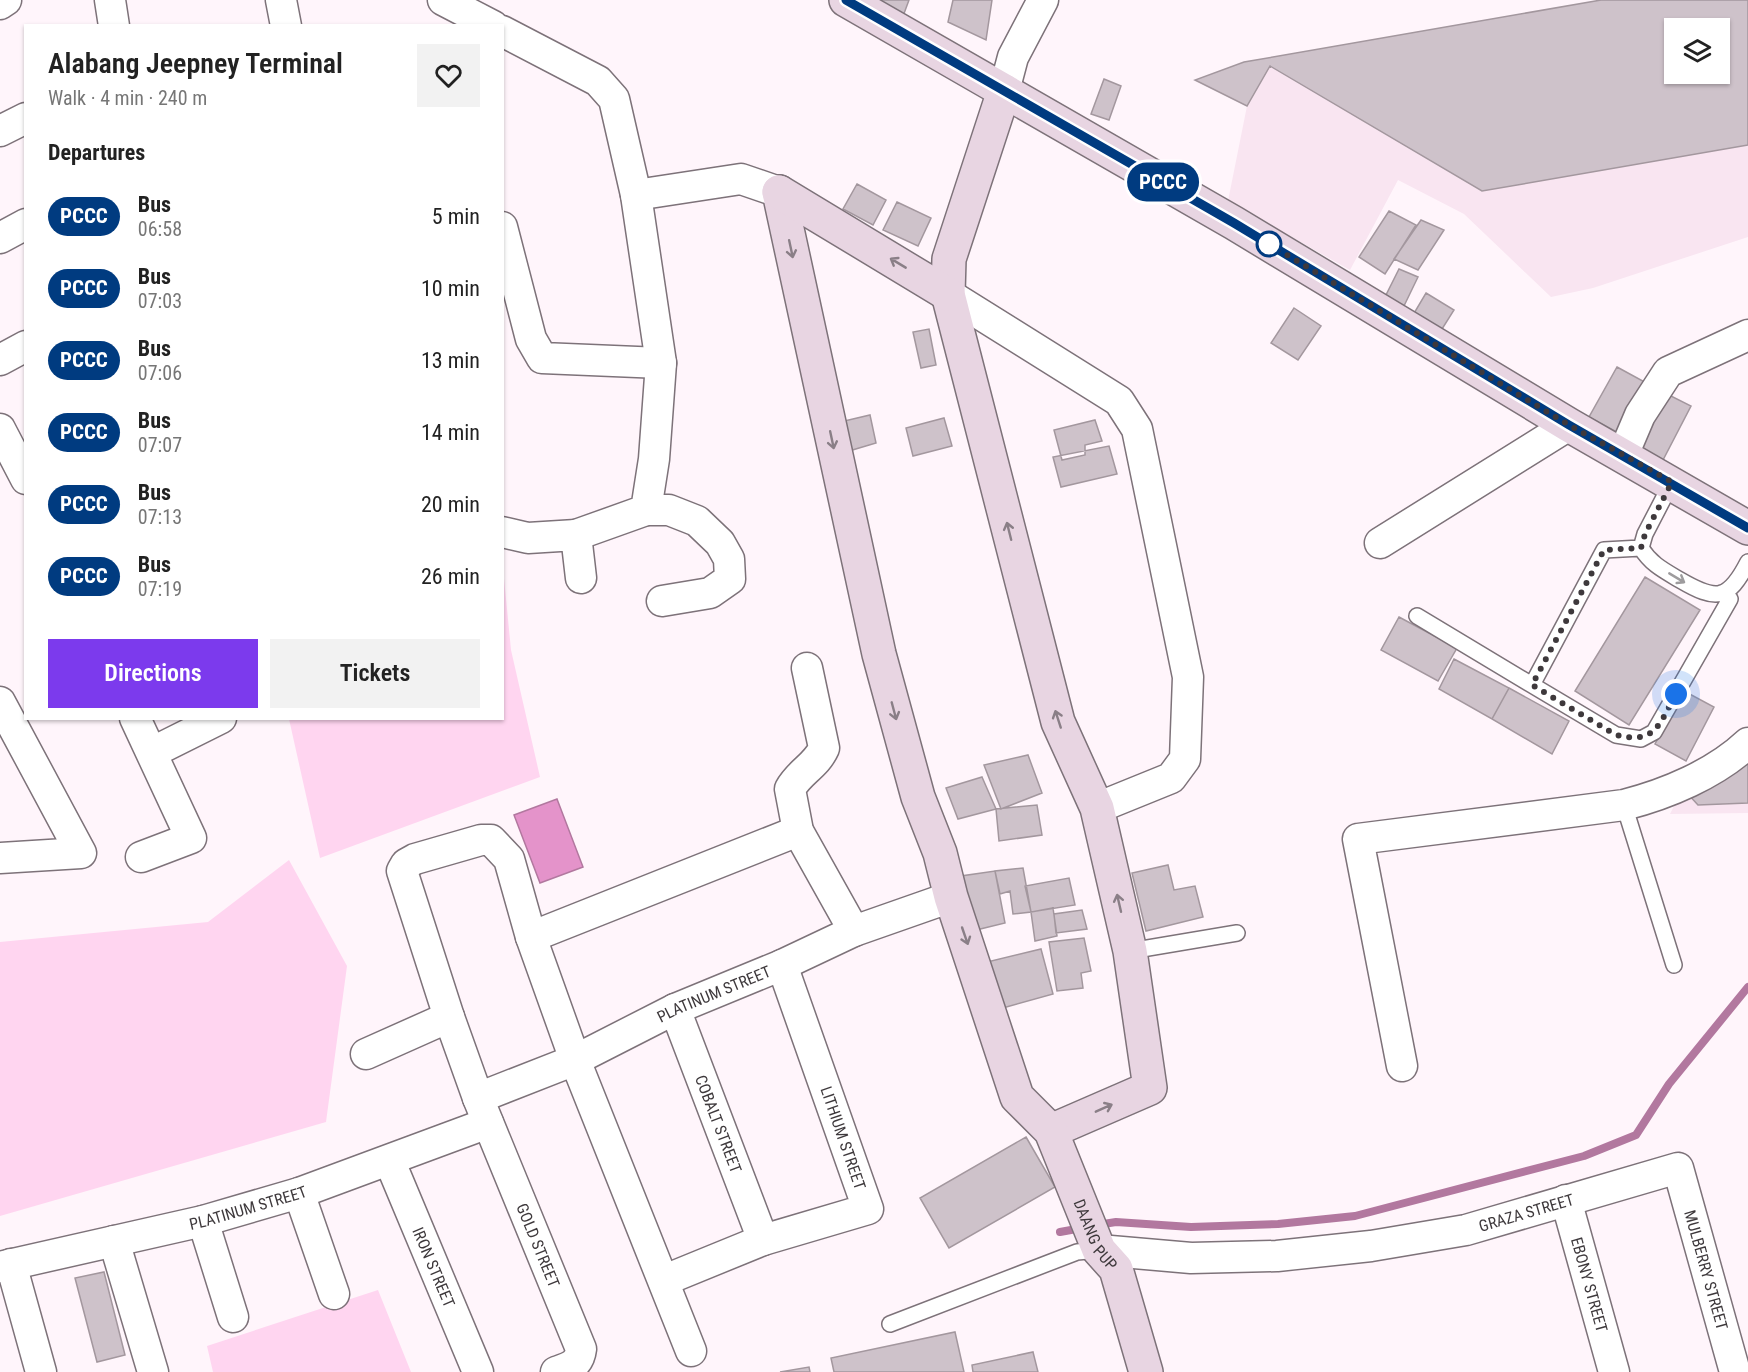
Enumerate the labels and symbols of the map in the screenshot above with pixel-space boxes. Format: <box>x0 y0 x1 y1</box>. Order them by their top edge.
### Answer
line badge: PCCC <box>1121 162 1205 201</box>
unlabelled marker <box>1256 231 1282 257</box>
one-way arrow <box>786 239 797 258</box>
one-way arrow <box>890 257 907 269</box>
one-way arrow <box>827 429 838 449</box>
one-way arrow <box>1002 521 1014 540</box>
one-way arrow <box>1668 573 1685 585</box>
your location <box>1661 679 1691 709</box>
one-way arrow <box>889 701 900 720</box>
one-way arrow <box>1052 710 1063 729</box>
one-way arrow <box>1113 894 1124 913</box>
one-way arrow <box>961 927 972 945</box>
street label: PLATINUM STREET <box>654 961 773 1026</box>
street label: COBALT STREET <box>692 1072 746 1176</box>
street label: LITHIUM STREET <box>816 1084 870 1192</box>
one-way arrow <box>1095 1101 1113 1113</box>
street label: PLATINUM STREET <box>187 1181 309 1233</box>
street label: GRAZA STREET <box>1477 1190 1576 1235</box>
street label: DAANG PUP <box>1070 1196 1122 1274</box>
street label: GOLD STREET <box>513 1200 564 1290</box>
street label: MULBERRY STREET <box>1681 1208 1732 1332</box>
street label: IRON STREET <box>409 1224 459 1310</box>
street label: EBONY STREET <box>1567 1235 1612 1334</box>

